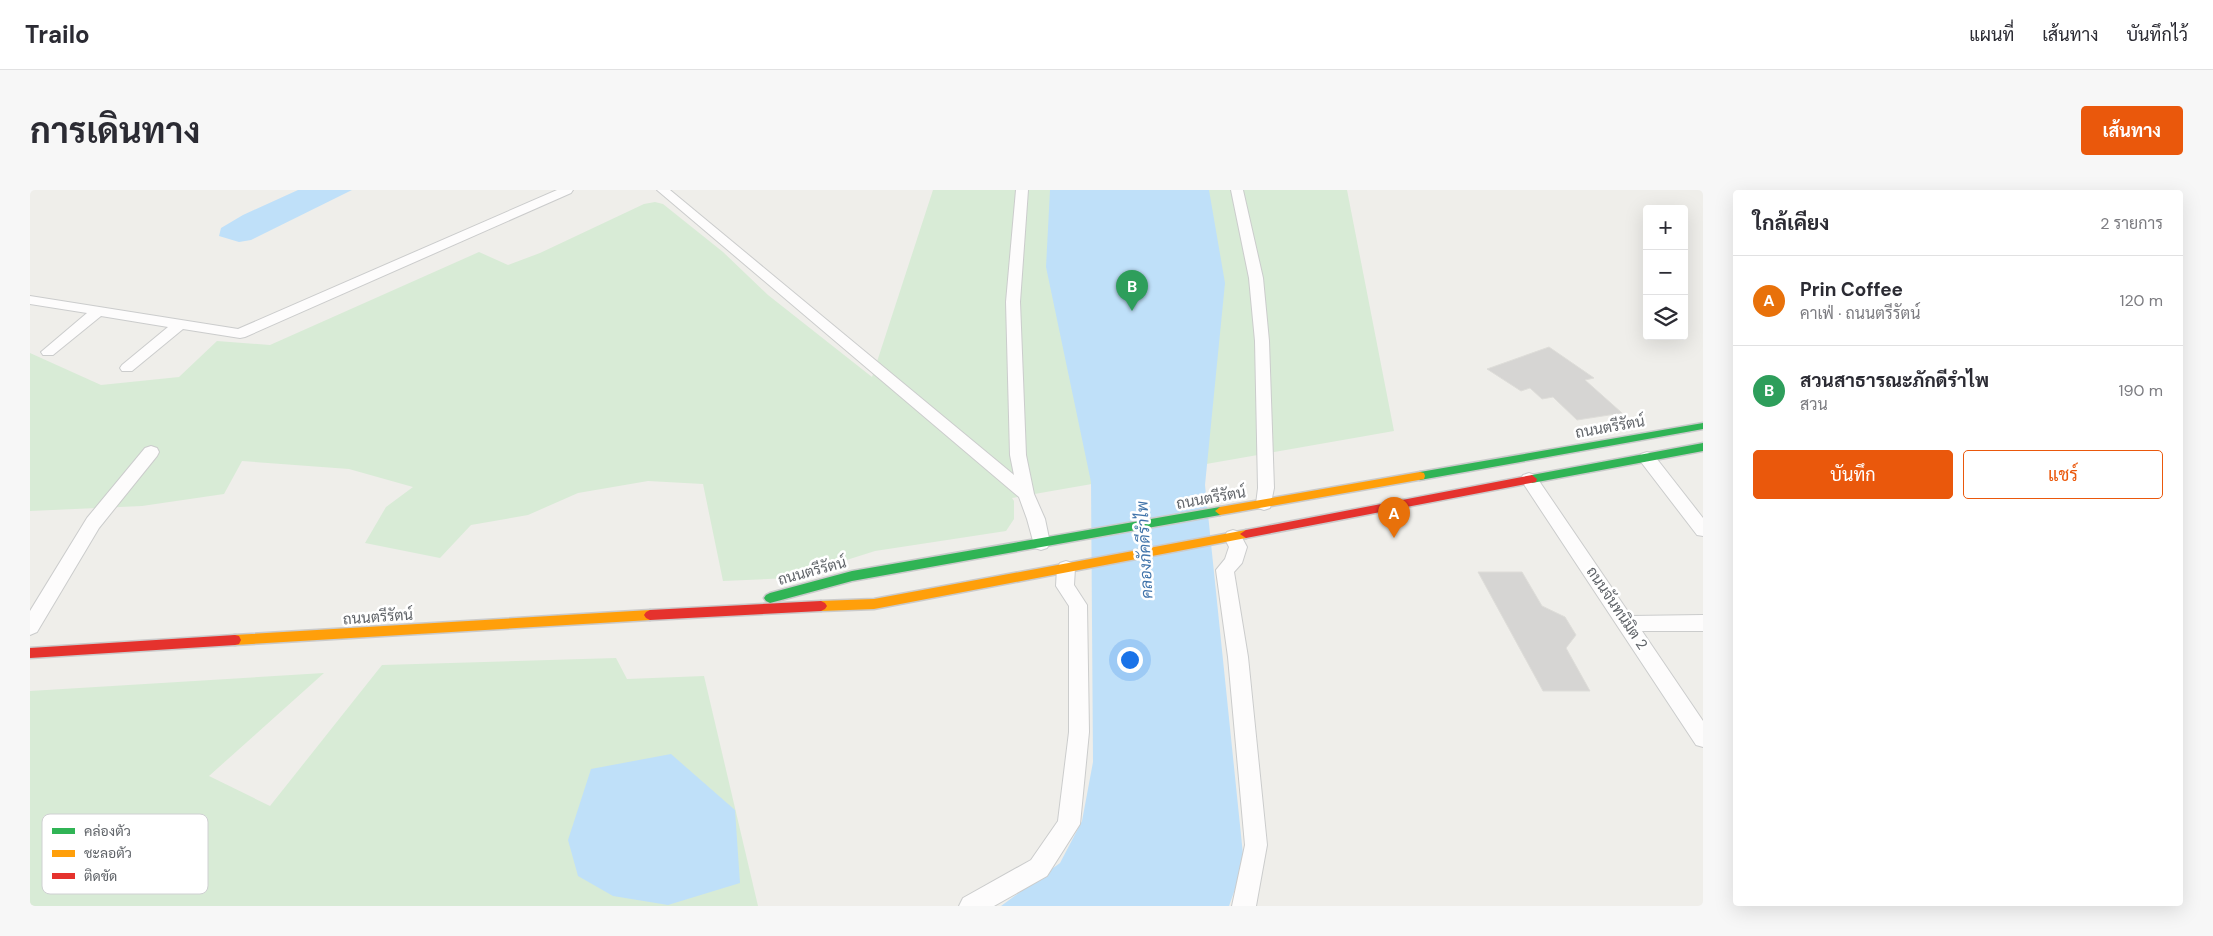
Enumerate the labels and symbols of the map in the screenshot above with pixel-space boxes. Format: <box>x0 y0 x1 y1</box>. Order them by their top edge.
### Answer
pin: B <box>1116 270 1148 311</box>
street label: ถนนตรีรัตน์ <box>1574 411 1646 443</box>
street label: ถนนตรีรัตน์ <box>1175 482 1247 514</box>
pin: A <box>1378 497 1410 538</box>
water label: คลองภัคดีรำไพ <box>1130 500 1158 599</box>
street label: ถนนตรีรัตน์ <box>776 552 848 590</box>
street label: ถนนจันทนิมิต 2 <box>1582 563 1652 653</box>
street label: ถนนตรีรัตน์ <box>342 605 414 629</box>
your location <box>1117 647 1143 673</box>
legend <box>42 814 208 894</box>
text: คล่องตัว <box>84 822 131 840</box>
text: ชะลอตัว <box>84 844 132 862</box>
text: ติดขัด <box>84 867 117 885</box>

